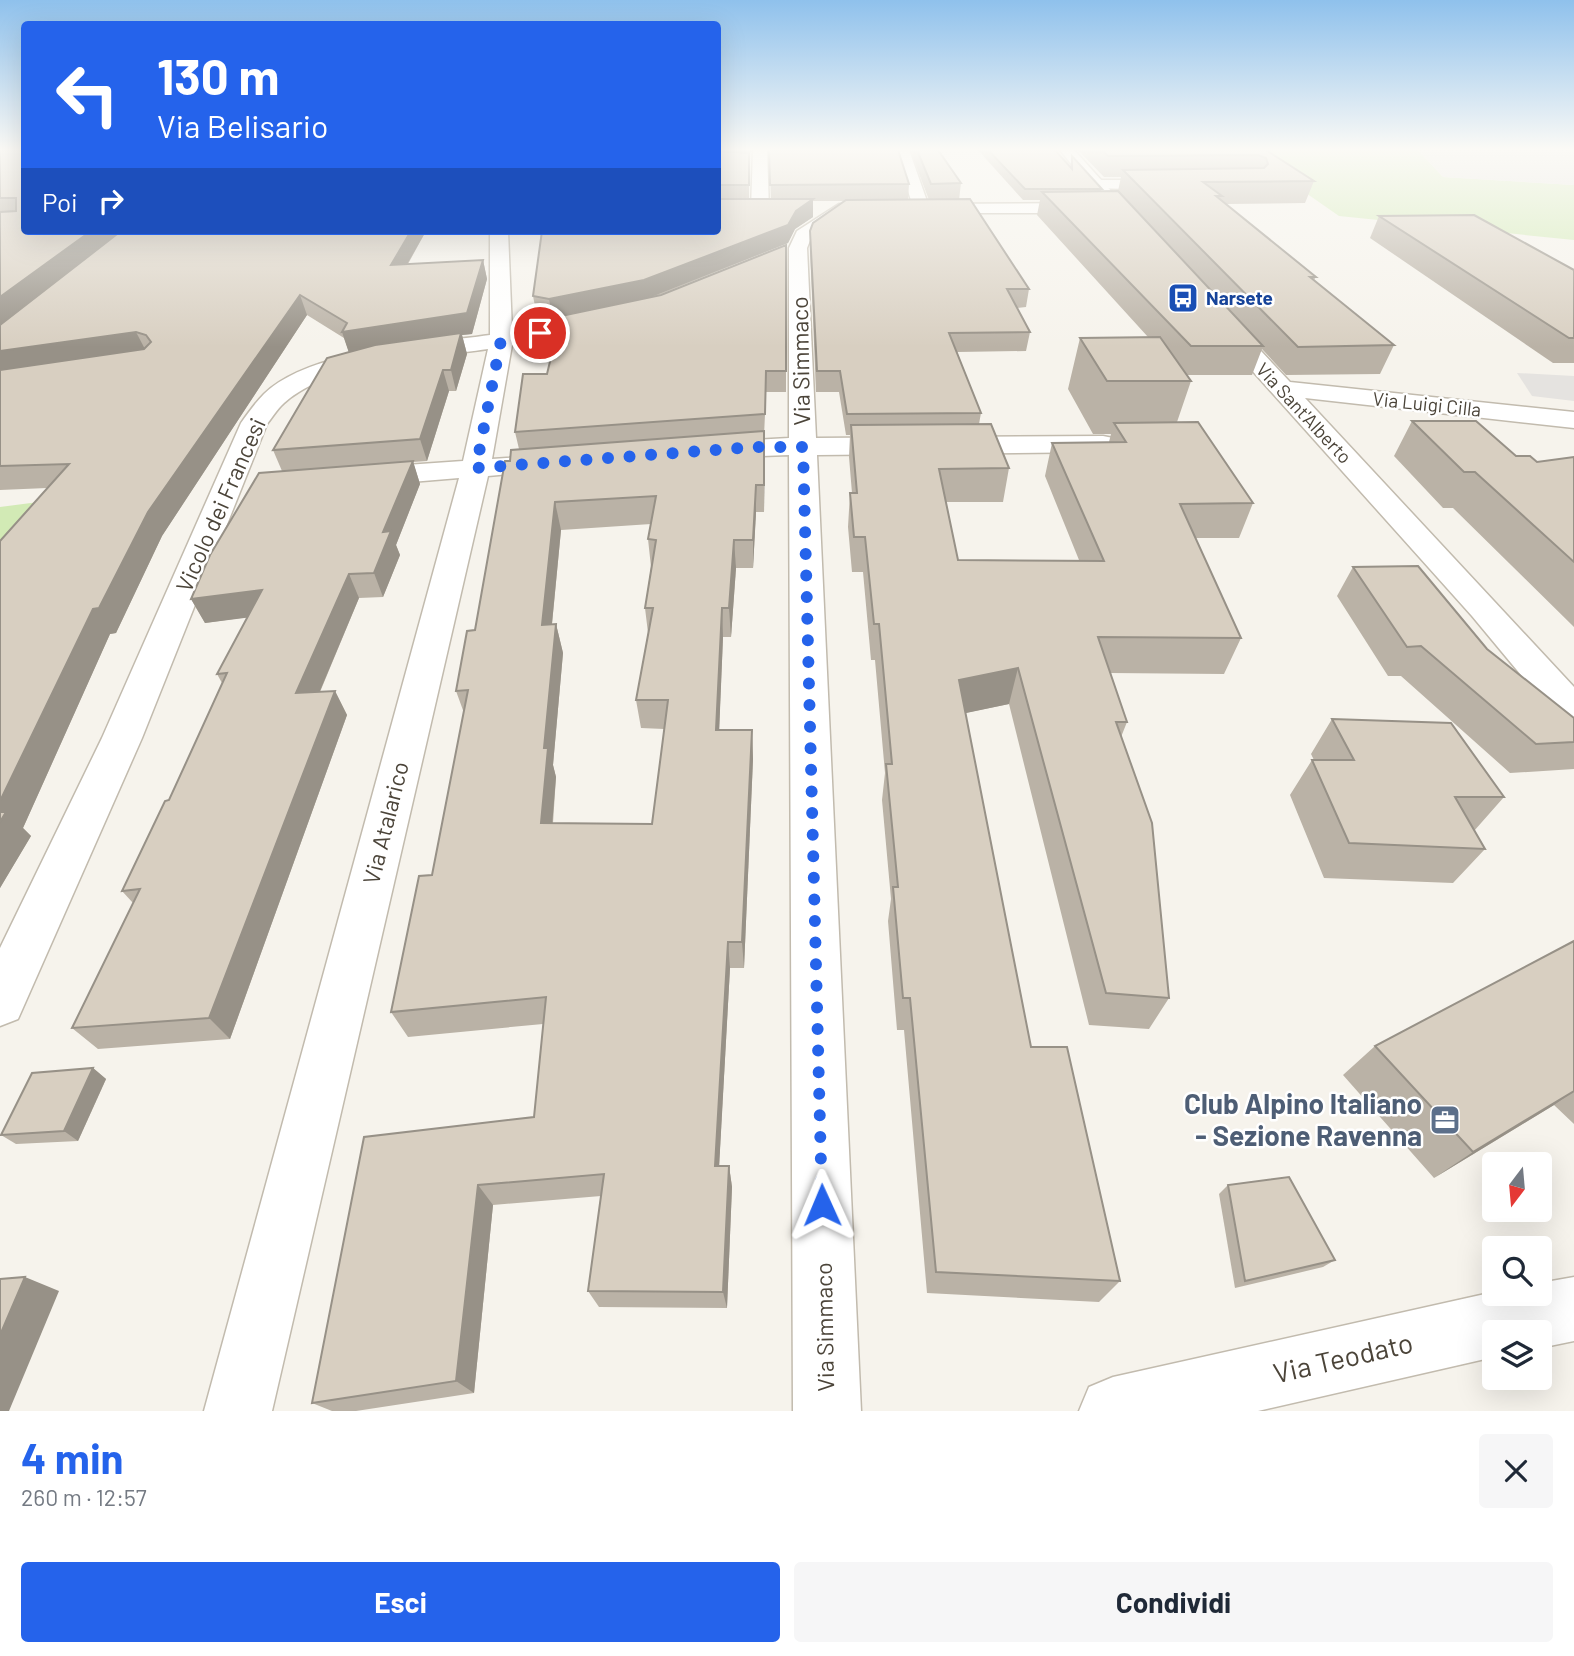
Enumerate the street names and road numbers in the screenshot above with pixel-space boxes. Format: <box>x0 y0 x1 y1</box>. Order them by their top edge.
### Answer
street label: Via Simmaco <box>785 296 815 426</box>
street label: Via Sant'Alberto <box>1252 358 1357 468</box>
street label: Via Luigi Cilla <box>1372 386 1482 421</box>
street label: Vicolo dei Francesi <box>169 413 271 596</box>
street label: Via Atalarico <box>356 759 414 887</box>
street label: Via Simmaco <box>809 1262 839 1392</box>
street label: Via Teodato <box>1270 1324 1416 1390</box>

